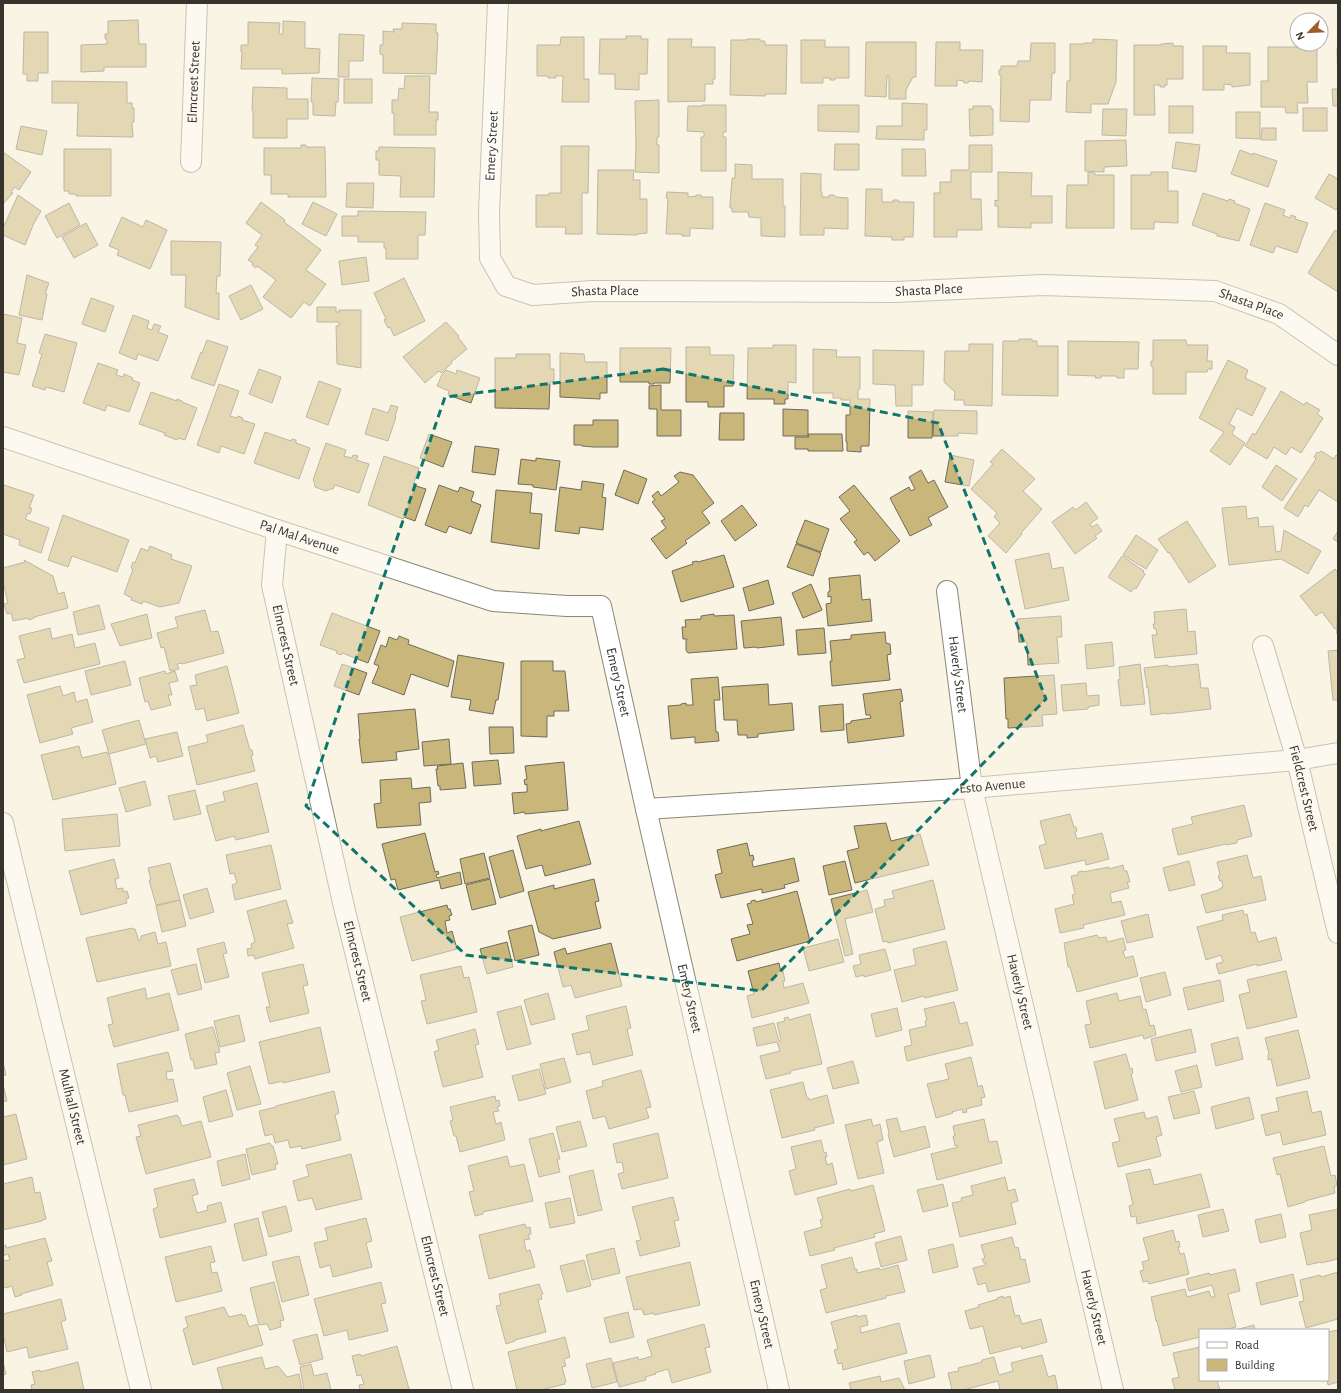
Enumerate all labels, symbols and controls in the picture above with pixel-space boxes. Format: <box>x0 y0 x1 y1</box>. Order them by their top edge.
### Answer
north arrow <box>1289 12 1329 52</box>
text: N <box>1294 30 1307 42</box>
street label: Elmcrest Street <box>185 40 203 124</box>
street label: Emery Street <box>483 110 501 181</box>
street label: Shasta Place <box>895 282 963 299</box>
street label: Shasta Place <box>571 284 639 299</box>
street label: Shasta Place <box>1217 286 1287 322</box>
street label: Pal Mal Avenue <box>258 518 341 557</box>
street label: Elmcrest Street <box>270 603 301 688</box>
street label: Haverly Street <box>946 635 969 714</box>
street label: Emery Street <box>603 646 632 719</box>
street label: Fieldcrest Street <box>1286 744 1321 833</box>
street label: Esto Avenue <box>959 776 1026 796</box>
street label: Elmcrest Street <box>341 919 374 1004</box>
street label: Haverly Street <box>1004 953 1035 1032</box>
street label: Emery Street <box>675 962 704 1035</box>
street label: Mulhall Street <box>56 1067 88 1146</box>
street label: Elmcrest Street <box>418 1234 452 1318</box>
street label: Haverly Street <box>1078 1268 1109 1347</box>
street label: Emery Street <box>747 1278 776 1350</box>
legend <box>1199 1329 1329 1381</box>
text: Road <box>1235 1339 1259 1351</box>
text: Building <box>1235 1359 1275 1371</box>

